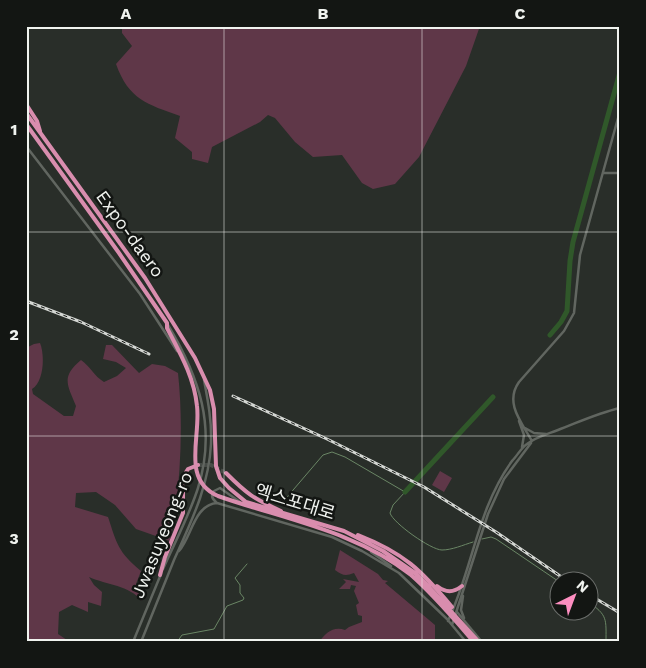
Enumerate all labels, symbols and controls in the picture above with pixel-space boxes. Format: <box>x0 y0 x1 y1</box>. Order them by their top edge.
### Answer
text: A <box>121 4 132 23</box>
text: B <box>318 4 329 23</box>
text: C <box>515 4 526 23</box>
text: 1 <box>11 120 17 139</box>
street label: Expo-daero <box>92 186 169 281</box>
text: 2 <box>9 325 19 344</box>
street label: Jwasuyeong-ro <box>127 469 196 601</box>
street label: 엑스포대로 <box>252 479 338 524</box>
text: 3 <box>9 529 19 548</box>
north arrow <box>548 570 598 620</box>
text: N <box>573 577 592 596</box>

